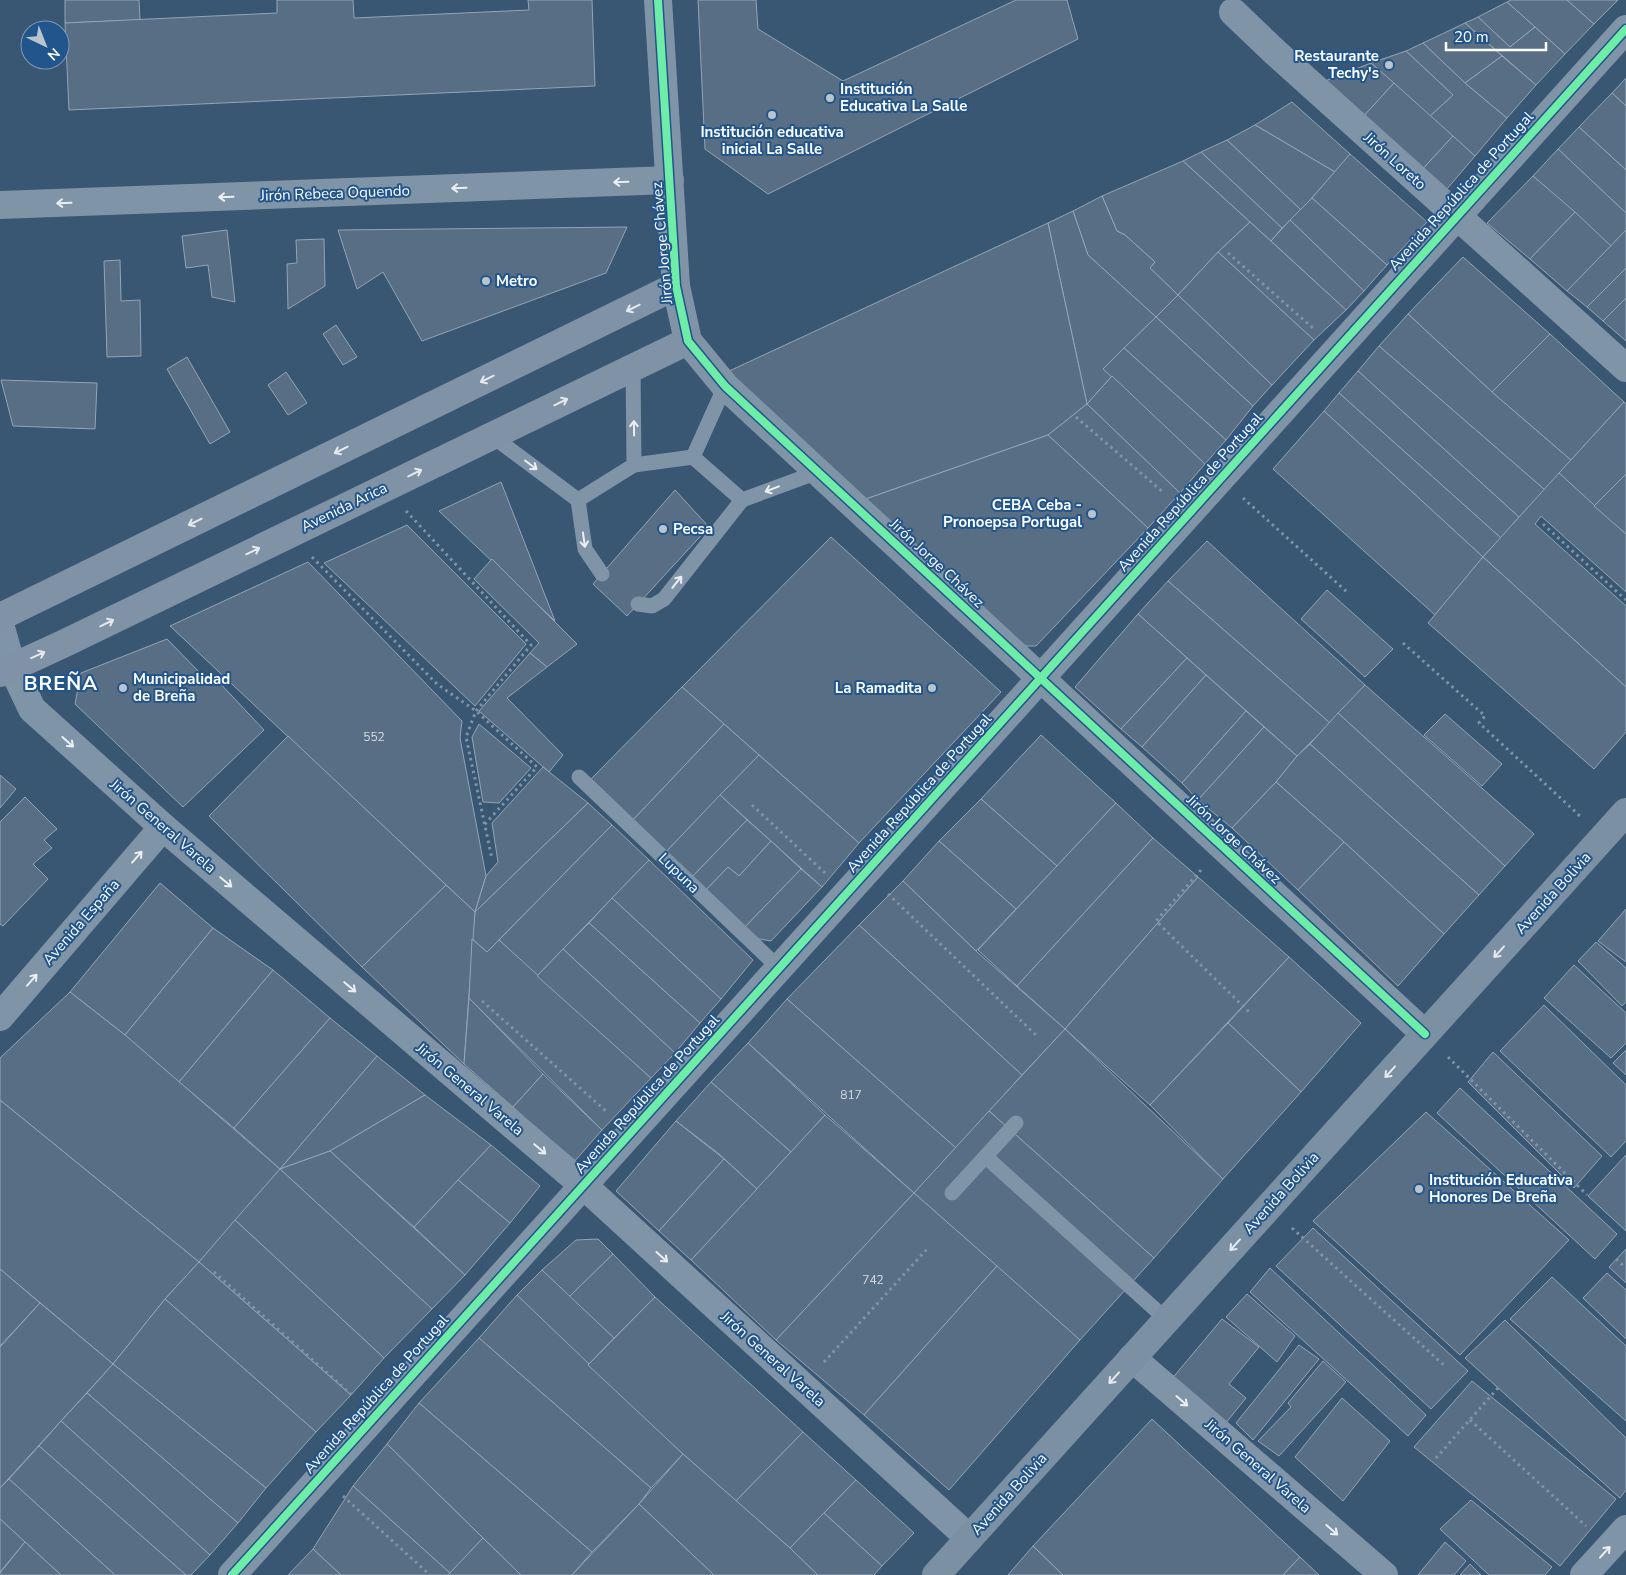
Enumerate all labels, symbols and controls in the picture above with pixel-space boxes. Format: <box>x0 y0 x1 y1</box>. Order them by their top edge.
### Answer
north arrow <box>20 20 70 70</box>
scale bar <box>1446 20 1546 52</box>
text: 20 m <box>1454 27 1489 47</box>
text: N <box>43 44 64 65</box>
place label: Restaurante Techy's <box>1294 46 1379 83</box>
marker: Restaurante Techy's <box>1383 59 1395 71</box>
place label: Institución Educativa La Salle <box>840 79 967 116</box>
marker: Institución Educativa La Salle <box>824 92 836 104</box>
street label: Avenida República de Portugal <box>1384 107 1538 275</box>
marker: Institución educativa inicial La Salle <box>766 109 778 121</box>
place label: Institución educativa inicial La Salle <box>700 122 844 159</box>
street label: Jirón Loreto <box>1359 127 1430 194</box>
one-way arrow <box>613 177 630 187</box>
street label: Jirón Rebeca Oquendo <box>259 180 410 206</box>
street label: Jirón Jorge Chávez <box>647 181 677 306</box>
one-way arrow <box>451 183 467 193</box>
one-way arrow <box>219 192 235 201</box>
one-way arrow <box>56 198 72 207</box>
place label: Metro <box>496 271 538 291</box>
marker: Metro <box>480 275 492 287</box>
one-way arrow <box>625 303 640 313</box>
one-way arrow <box>479 374 494 384</box>
one-way arrow <box>553 397 568 407</box>
street label: Avenida República de Portugal <box>1113 408 1267 576</box>
one-way arrow <box>629 420 638 436</box>
one-way arrow <box>333 446 348 456</box>
one-way arrow <box>524 460 538 470</box>
one-way arrow <box>407 468 422 477</box>
street label: Avenida Arica <box>298 478 390 536</box>
one-way arrow <box>765 485 781 494</box>
place label: CEBA Ceba - Pronoepsa Portugal <box>943 495 1082 532</box>
marker: CEBA Ceba - Pronoepsa Portugal <box>1086 508 1098 520</box>
street label: Jirón Jorge Chávez <box>885 513 989 612</box>
one-way arrow <box>187 517 202 527</box>
place label: Pecsa <box>673 519 713 539</box>
marker: Pecsa <box>657 523 669 535</box>
one-way arrow <box>579 531 589 547</box>
one-way arrow <box>245 546 260 556</box>
one-way arrow <box>671 576 682 589</box>
one-way arrow <box>99 617 114 627</box>
one-way arrow <box>30 650 45 660</box>
place label: Municipalidad de Breña <box>133 669 230 706</box>
district label: BREÑA <box>24 670 98 697</box>
place label: La Ramadita <box>835 678 922 698</box>
marker: Municipalidad de Breña <box>117 682 129 694</box>
marker: La Ramadita <box>926 682 938 694</box>
street label: Avenida República de Portugal <box>842 709 996 877</box>
house number: 552 <box>363 729 385 745</box>
one-way arrow <box>61 736 74 748</box>
street label: Jirón General Varela <box>105 774 220 878</box>
street label: Jirón Jorge Chávez <box>1182 789 1286 888</box>
street label: Lupuna <box>654 848 704 898</box>
street label: Avenida Bolivia <box>1511 848 1595 938</box>
one-way arrow <box>132 850 143 863</box>
street label: Avenida España <box>38 875 124 969</box>
one-way arrow <box>220 876 233 887</box>
one-way arrow <box>1494 945 1505 958</box>
one-way arrow <box>26 974 37 987</box>
one-way arrow <box>343 981 356 992</box>
street label: Avenida República de Portugal <box>570 1010 724 1178</box>
street label: Jirón General Varela <box>411 1038 528 1140</box>
one-way arrow <box>1384 1066 1396 1079</box>
house number: 817 <box>840 1087 862 1103</box>
one-way arrow <box>534 1143 547 1155</box>
street label: Avenida Bolivia <box>1239 1148 1323 1238</box>
place label: Institución Educativa Honores De Breña <box>1429 1170 1573 1207</box>
marker: Institución Educativa Honores De Breña <box>1413 1183 1425 1195</box>
one-way arrow <box>1229 1238 1240 1251</box>
one-way arrow <box>655 1251 668 1263</box>
house number: 742 <box>862 1272 884 1288</box>
street label: Jirón General Varela <box>716 1306 830 1411</box>
street label: Avenida República de Portugal <box>299 1310 453 1478</box>
one-way arrow <box>1108 1372 1120 1385</box>
one-way arrow <box>1175 1396 1188 1407</box>
street label: Jirón General Varela <box>1200 1414 1315 1518</box>
street label: Avenida Bolivia <box>967 1449 1051 1539</box>
one-way arrow <box>1325 1524 1338 1535</box>
one-way arrow <box>1599 1546 1611 1559</box>

